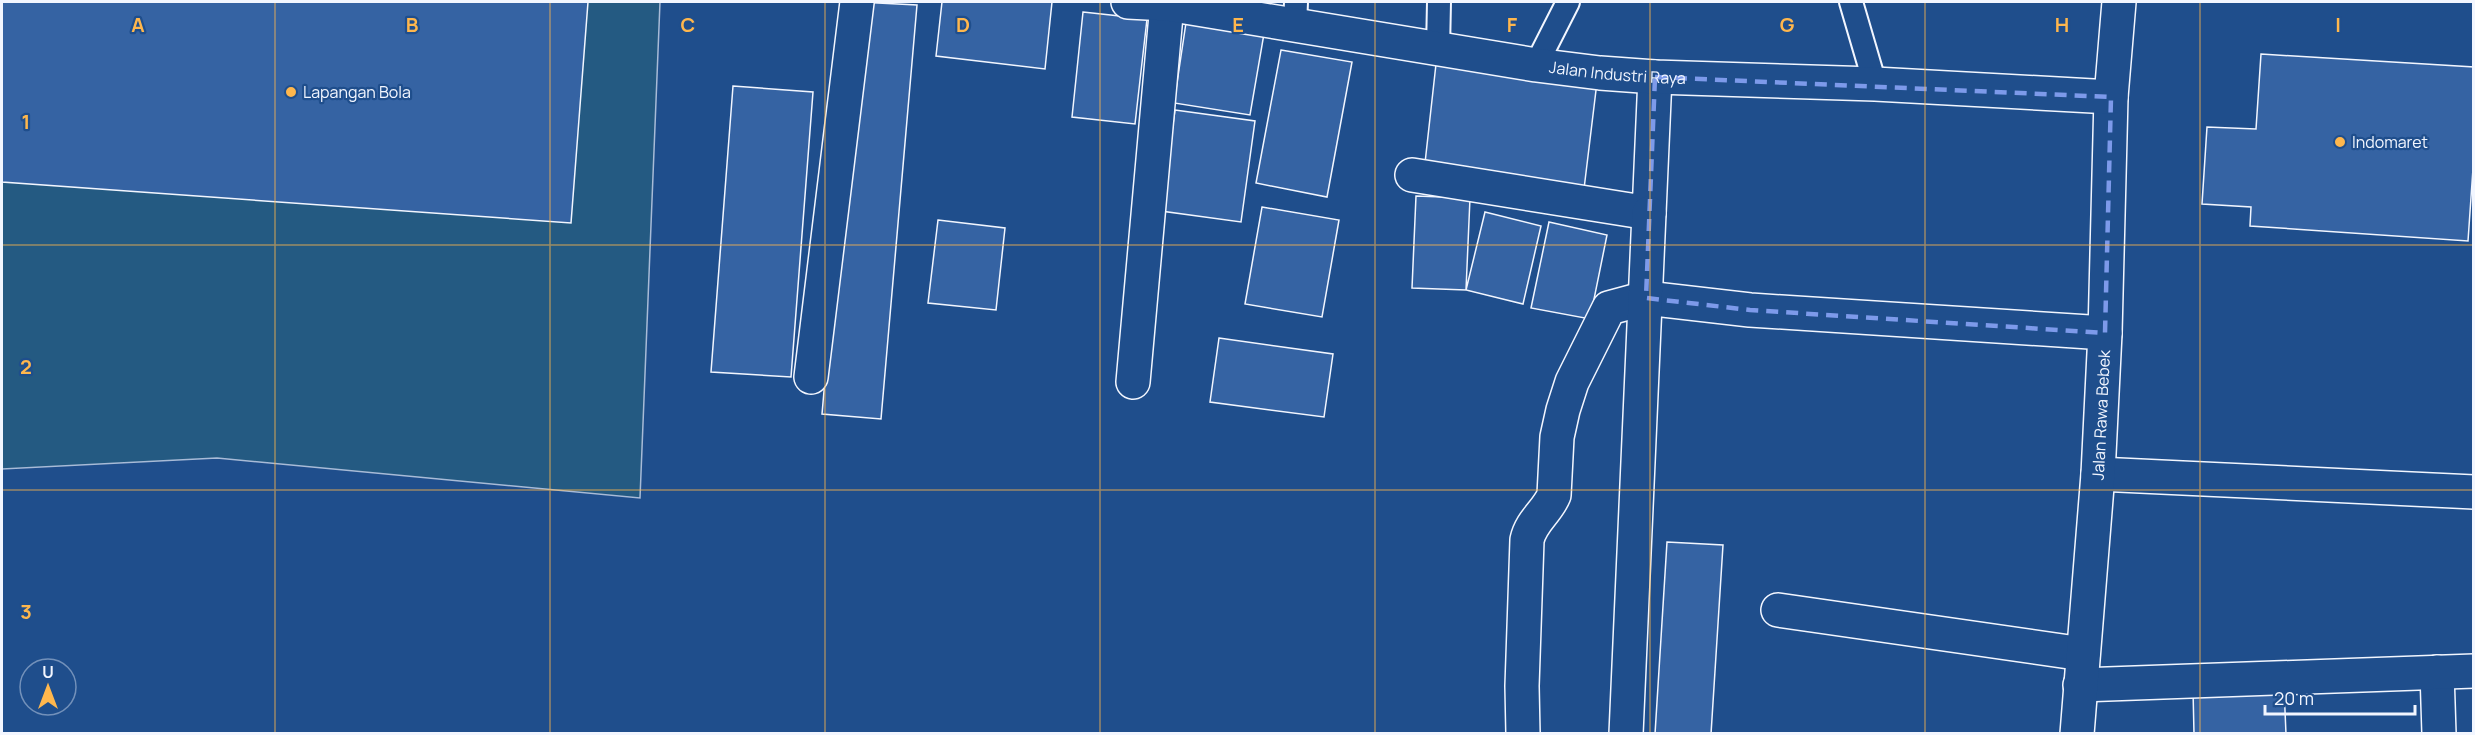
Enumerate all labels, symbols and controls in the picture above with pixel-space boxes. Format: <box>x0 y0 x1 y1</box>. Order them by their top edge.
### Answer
text: A <box>131 11 145 38</box>
text: B <box>406 11 419 38</box>
text: C <box>681 11 695 38</box>
text: D <box>956 11 970 38</box>
text: E <box>1232 11 1244 38</box>
text: F <box>1507 11 1518 38</box>
text: G <box>1780 11 1795 38</box>
text: H <box>2055 11 2069 38</box>
text: I <box>2335 11 2341 38</box>
street label: Jalan Industri Raya <box>1548 56 1686 89</box>
place label: Lapangan Bola <box>303 81 411 103</box>
marker: Lapangan Bola <box>284 85 298 99</box>
text: 1 <box>22 108 30 135</box>
place label: Indomaret <box>2352 131 2428 153</box>
marker: Indomaret <box>2333 135 2347 149</box>
street label: Jalan Rawa Bebek <box>2087 348 2115 481</box>
text: 2 <box>20 353 32 380</box>
text: 3 <box>20 598 32 625</box>
north arrow <box>18 657 78 717</box>
text: U <box>42 661 54 683</box>
scale bar <box>2265 678 2415 716</box>
text: 20 m <box>2274 686 2314 710</box>

